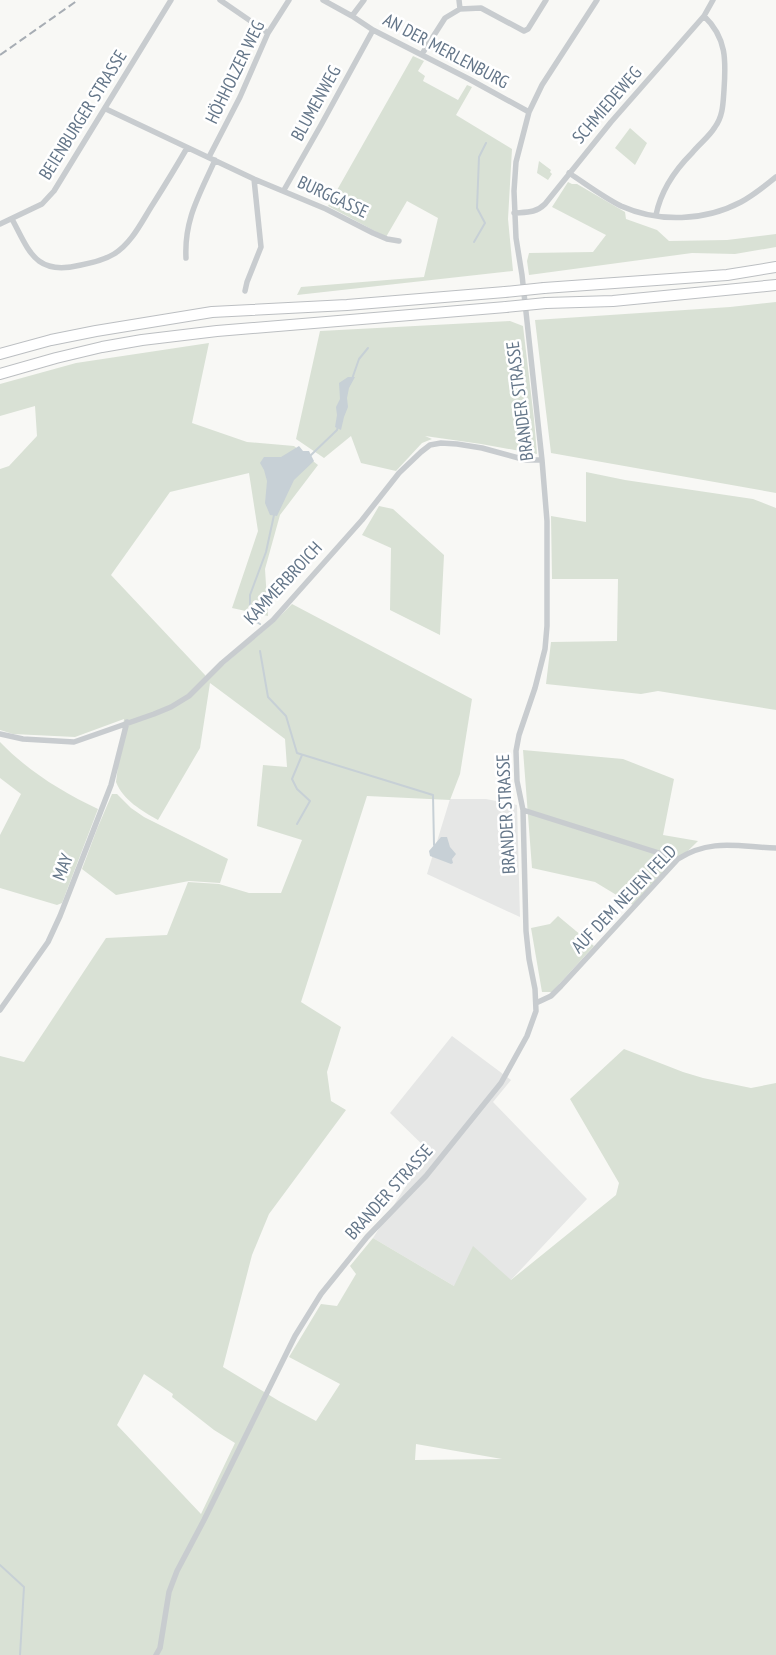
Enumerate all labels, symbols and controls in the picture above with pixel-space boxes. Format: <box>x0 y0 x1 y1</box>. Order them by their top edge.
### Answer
street label: AN DER MERLENBURG <box>379 8 513 93</box>
street label: HÖHHOLZER WEG <box>200 16 269 127</box>
street label: BEIENBURGER STRASSE <box>33 46 132 184</box>
street label: BLUMENWEG <box>285 61 346 145</box>
street label: SCHMIEDEWEG <box>567 61 646 148</box>
street label: BURGGASSE <box>294 170 372 223</box>
street label: BRANDER STRASSE <box>501 340 538 462</box>
street label: KAMMERBROICH <box>238 536 327 629</box>
street label: BRANDER STRASSE <box>491 753 520 875</box>
street label: AUF DEM NEUEN FELD <box>566 840 681 958</box>
street label: MAY <box>47 849 78 884</box>
street label: BRANDER STRASSE <box>340 1139 437 1244</box>

